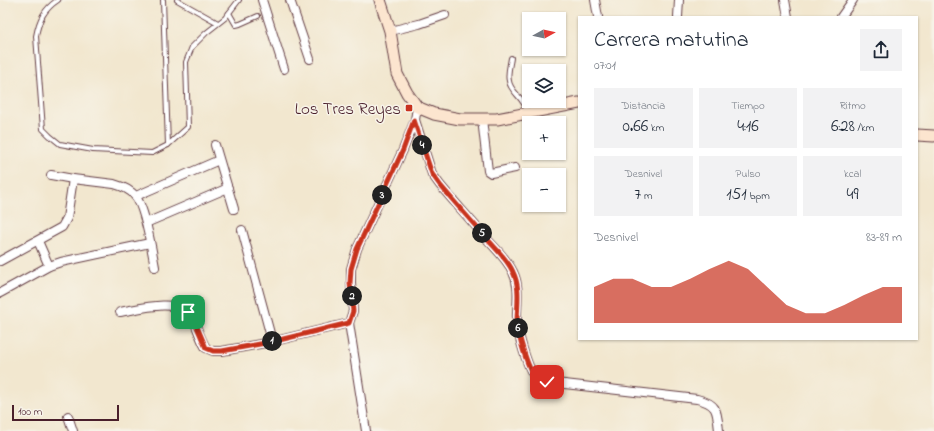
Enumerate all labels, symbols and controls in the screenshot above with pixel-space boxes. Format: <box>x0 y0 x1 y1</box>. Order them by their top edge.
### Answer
north arrow <box>522 12 566 56</box>
map controls <box>522 12 566 212</box>
text: Carrera matutina <box>594 25 749 57</box>
button: share <box>860 29 902 71</box>
text: 07:01 <box>594 56 616 75</box>
button: layers <box>522 64 566 108</box>
place label: Los Tres Reyes <box>295 97 401 123</box>
text: Distancia <box>622 98 665 114</box>
text: Tiempo <box>731 98 765 114</box>
text: Ritmo <box>840 98 866 114</box>
marker: Los Tres Reyes <box>404 103 414 113</box>
text: 0.66 <box>622 114 648 139</box>
text: 4:16 <box>737 114 759 139</box>
text: 6:28 <box>831 114 855 139</box>
button: + <box>522 116 566 160</box>
text: km <box>648 120 664 136</box>
text: /km <box>855 120 874 136</box>
pin: 4 <box>412 135 432 155</box>
text: 4 <box>420 137 424 153</box>
text: Desnivel <box>625 166 662 182</box>
text: Pulso <box>735 166 761 182</box>
text: kcal <box>844 166 861 182</box>
button: − <box>522 168 566 212</box>
text: 7 <box>634 182 641 207</box>
text: 151 <box>726 182 747 207</box>
text: 49 <box>847 182 859 207</box>
pin: 3 <box>372 185 392 205</box>
text: 3 <box>380 187 384 203</box>
text: m <box>641 188 652 204</box>
text: bpm <box>747 188 770 204</box>
pin: 5 <box>472 223 492 243</box>
text: 5 <box>479 225 485 241</box>
text: Desnivel <box>594 228 638 247</box>
text: 83–89 m <box>866 228 902 247</box>
pin: 2 <box>342 286 362 306</box>
text: 2 <box>349 288 355 304</box>
pin <box>171 295 205 329</box>
icon: arrive <box>177 301 199 323</box>
pin: 6 <box>508 318 528 338</box>
text: 6 <box>516 320 520 336</box>
pin: 1 <box>262 331 282 351</box>
text: 1 <box>270 333 274 349</box>
pin <box>530 365 564 399</box>
icon: check <box>536 371 558 393</box>
scale bar <box>12 403 119 422</box>
text: 100 m <box>18 404 42 420</box>

